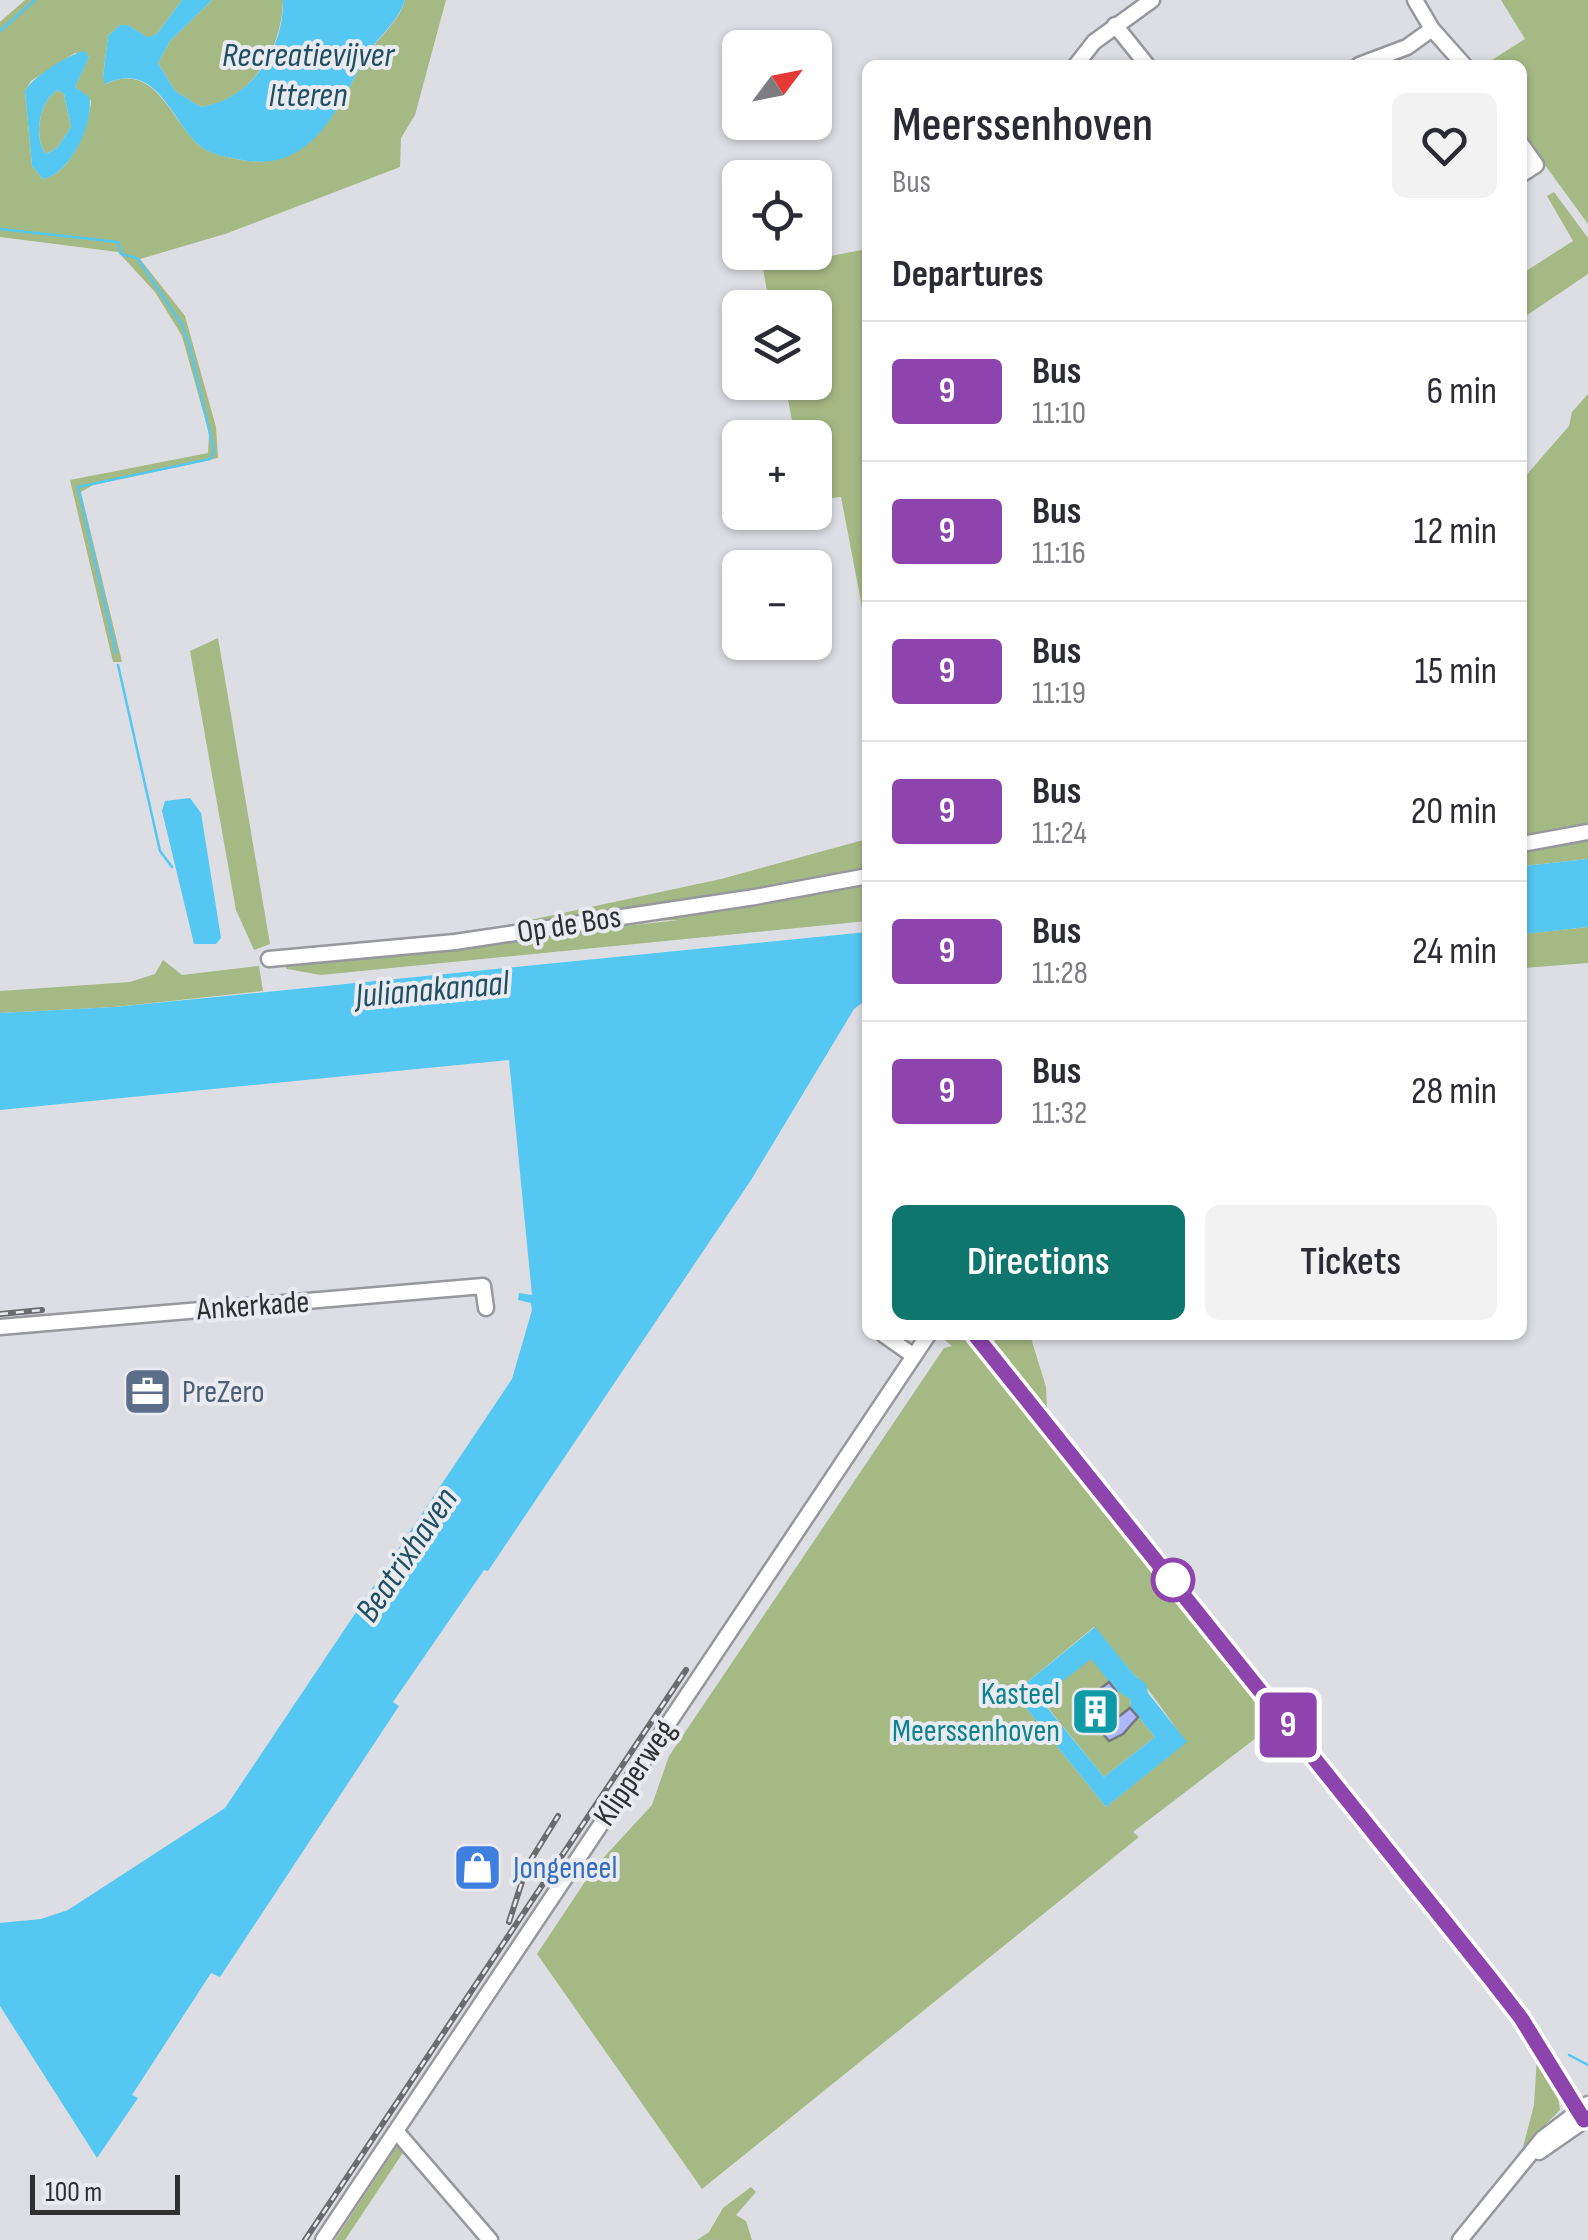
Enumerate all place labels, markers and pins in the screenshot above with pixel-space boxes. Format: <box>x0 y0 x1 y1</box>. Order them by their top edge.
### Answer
office icon: PreZero <box>121 1366 173 1418</box>
place label: PreZero <box>182 1373 264 1412</box>
unlabelled marker <box>1152 1559 1194 1601</box>
place label: Kasteel Meerssenhoven <box>892 1675 1060 1751</box>
building icon: Kasteel Meerssenhoven <box>1069 1686 1121 1738</box>
shop icon: Jongeneel <box>452 1842 504 1894</box>
place label: Jongeneel <box>512 1849 617 1888</box>

